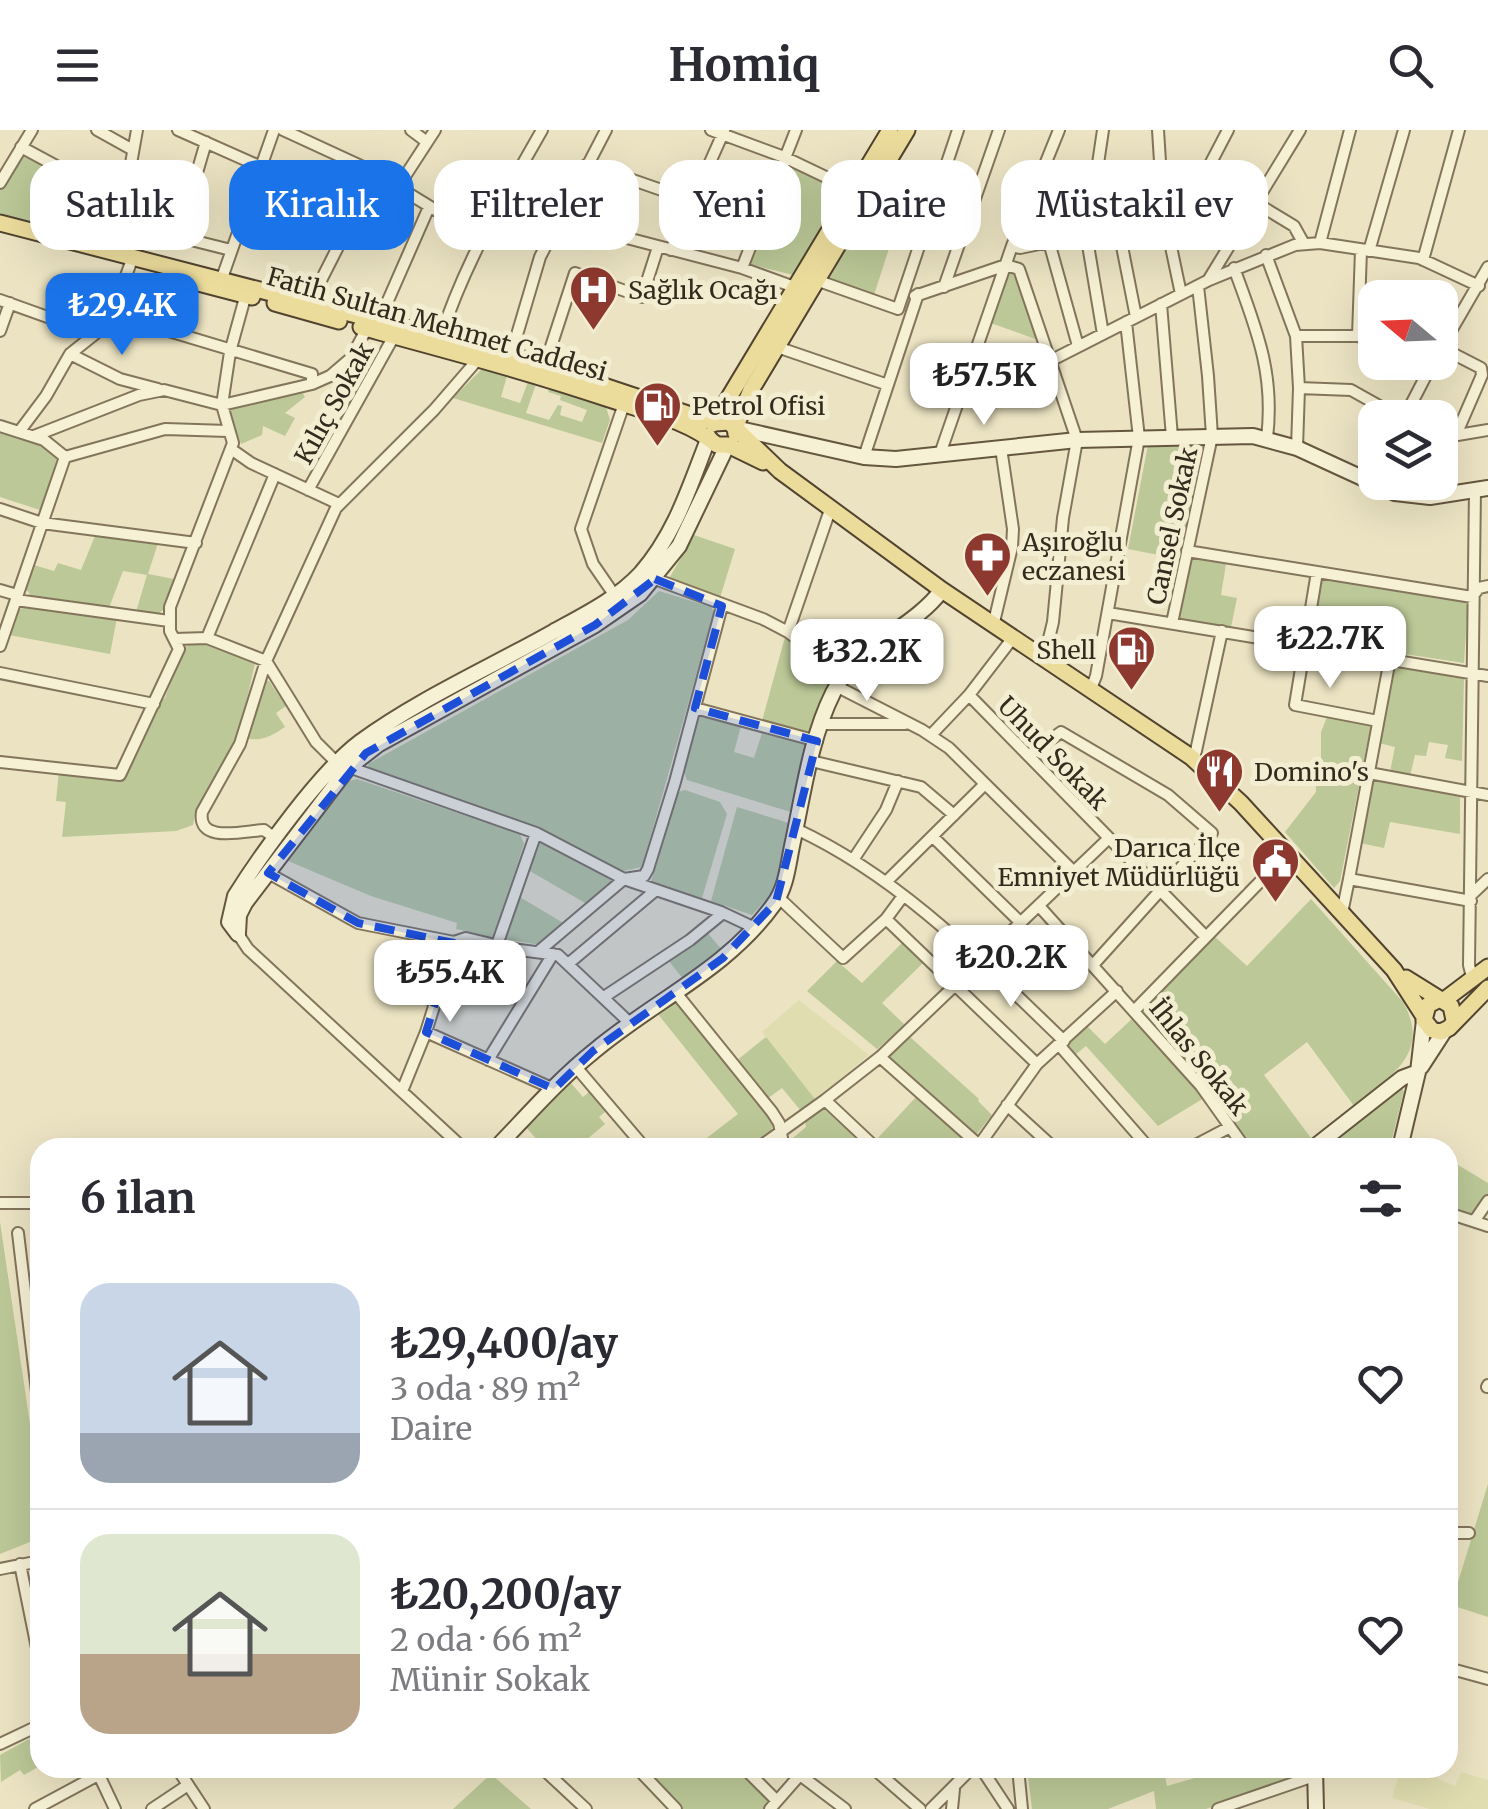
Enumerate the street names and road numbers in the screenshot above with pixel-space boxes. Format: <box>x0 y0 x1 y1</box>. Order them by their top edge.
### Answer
street label: Fatih Sultan Mehmet Caddesi <box>263 260 611 388</box>
street label: Kılıç Sokak <box>287 336 381 470</box>
street label: Cansel Sokak <box>1140 444 1204 608</box>
street label: Uhud Sokak <box>991 690 1115 817</box>
street label: İhlas Sokak <box>1143 993 1256 1122</box>

